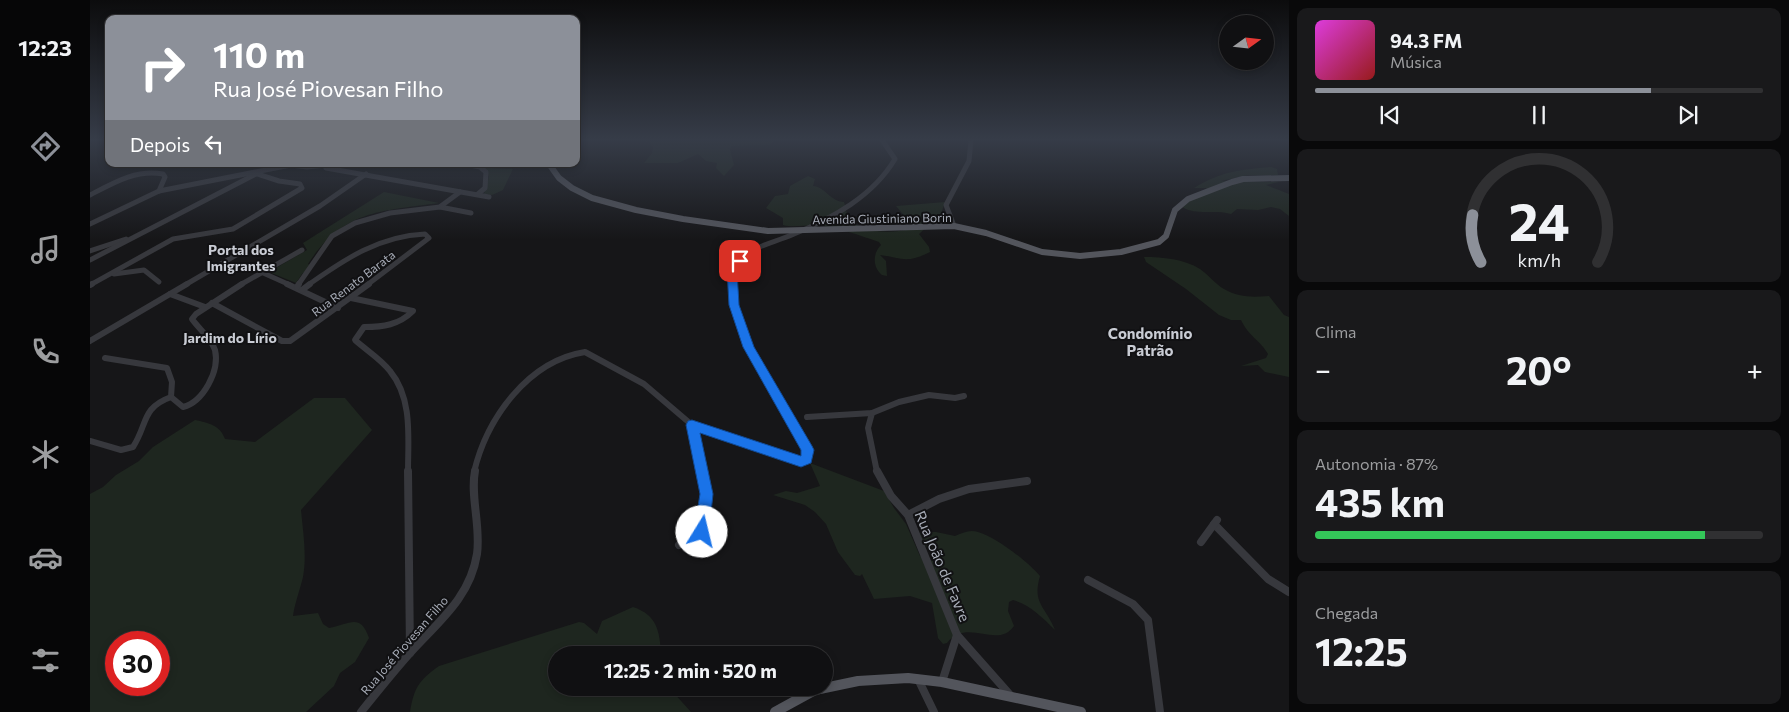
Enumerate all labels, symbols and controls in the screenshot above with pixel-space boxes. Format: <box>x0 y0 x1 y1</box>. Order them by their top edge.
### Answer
north arrow <box>1219 15 1274 70</box>
map controls <box>1219 15 1274 70</box>
text: 94.3 FM <box>1390 29 1462 52</box>
text: 110 m <box>213 32 305 75</box>
text: 12:23 <box>18 34 72 61</box>
icon: right <box>130 35 195 100</box>
text: Música <box>1390 52 1442 71</box>
text: Rua José Piovesan Filho <box>213 75 443 102</box>
icon: previous <box>1376 101 1404 129</box>
icon: pause <box>1525 101 1553 129</box>
icon: next <box>1674 101 1702 129</box>
icon: directions <box>28 129 63 164</box>
icon: left <box>200 130 228 158</box>
text: Depois <box>130 133 190 156</box>
text: 24 <box>1509 188 1569 252</box>
street label: Avenida Giustiniano Borin <box>812 210 952 226</box>
icon: music <box>28 232 63 267</box>
pin <box>719 240 761 282</box>
district label: Portal dos Imigrantes <box>206 241 276 274</box>
street label: Rua Renato Barata <box>309 247 397 319</box>
icon: arrive <box>726 247 754 275</box>
text: km/h <box>1517 249 1561 271</box>
text: Clima <box>1315 322 1356 341</box>
district label: Condomínio Patrão <box>1108 324 1192 359</box>
district label: Jardim do Lírio <box>183 329 277 346</box>
icon: phone <box>28 334 63 369</box>
text: 20° <box>1506 346 1572 393</box>
text: − <box>1315 352 1331 386</box>
text: + <box>1747 352 1763 386</box>
icon: climate <box>28 437 63 472</box>
text: Autonomia · 87% <box>1315 454 1438 473</box>
text: 435 km <box>1315 478 1445 525</box>
position arrow <box>675 505 727 557</box>
street label: Rua João de Favre <box>912 508 975 624</box>
icon: car <box>28 540 63 575</box>
street label: Rua José Piovesan Filho <box>357 593 451 698</box>
text: Chegada <box>1315 603 1378 622</box>
text: 12:25 <box>1315 627 1408 674</box>
speed limit sign: 30 <box>105 631 170 696</box>
icon: filters <box>28 643 63 678</box>
text: 12:25 · 2 min · 520 m <box>604 659 777 682</box>

